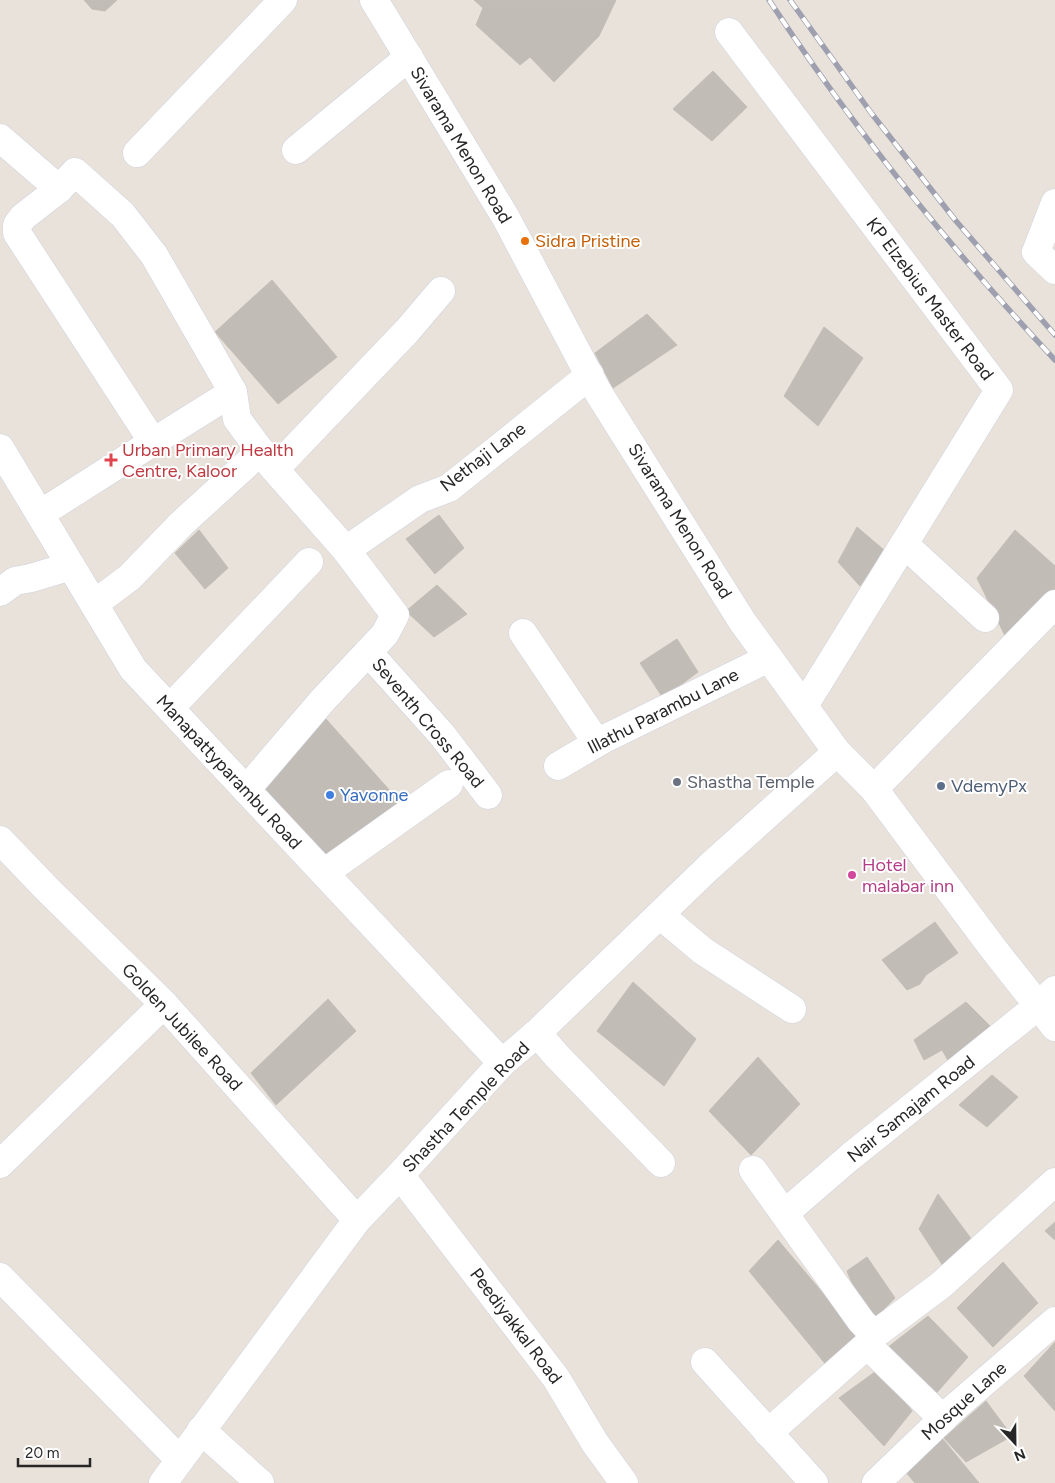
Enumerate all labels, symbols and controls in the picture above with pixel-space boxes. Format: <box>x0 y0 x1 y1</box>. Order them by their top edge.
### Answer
street label: Sivarama Menon Road <box>405 63 517 227</box>
street label: KP Elzebius Master Road <box>862 213 998 385</box>
place label: Sidra Pristine <box>535 230 641 252</box>
marker: Sidra Pristine <box>519 235 531 247</box>
street label: Nethaji Lane <box>436 418 530 496</box>
place label: Urban Primary Health Centre, Kaloor <box>122 439 293 482</box>
street label: Sivarama Menon Road <box>623 439 737 603</box>
marker: Urban Primary Health Centre, Kaloor <box>104 453 118 467</box>
street label: Seventh Cross Road <box>367 653 489 793</box>
street label: Illathu Parambu Lane <box>584 663 742 759</box>
street label: Manapattyparambu Road <box>152 690 306 854</box>
place label: Shastha Temple <box>687 771 815 793</box>
place label: VdemyPx <box>951 775 1027 797</box>
marker: Shastha Temple <box>671 776 683 788</box>
marker: VdemyPx <box>935 780 947 792</box>
place label: Yavonne <box>340 784 409 806</box>
marker: Yavonne <box>324 789 336 801</box>
place label: Hotel malabar inn <box>862 854 954 897</box>
marker: Hotel malabar inn <box>846 869 858 881</box>
street label: Golden Jubilee Road <box>117 959 247 1095</box>
street label: Shastha Temple Road <box>398 1037 534 1177</box>
street label: Nair Samajam Road <box>843 1051 979 1167</box>
street label: Peediyakkal Road <box>465 1264 567 1388</box>
street label: Mosque Lane <box>917 1357 1011 1445</box>
north arrow <box>990 1418 1040 1468</box>
scale bar <box>18 1436 90 1468</box>
text: 20 m <box>25 1444 59 1462</box>
text: N <box>1011 1445 1028 1464</box>

